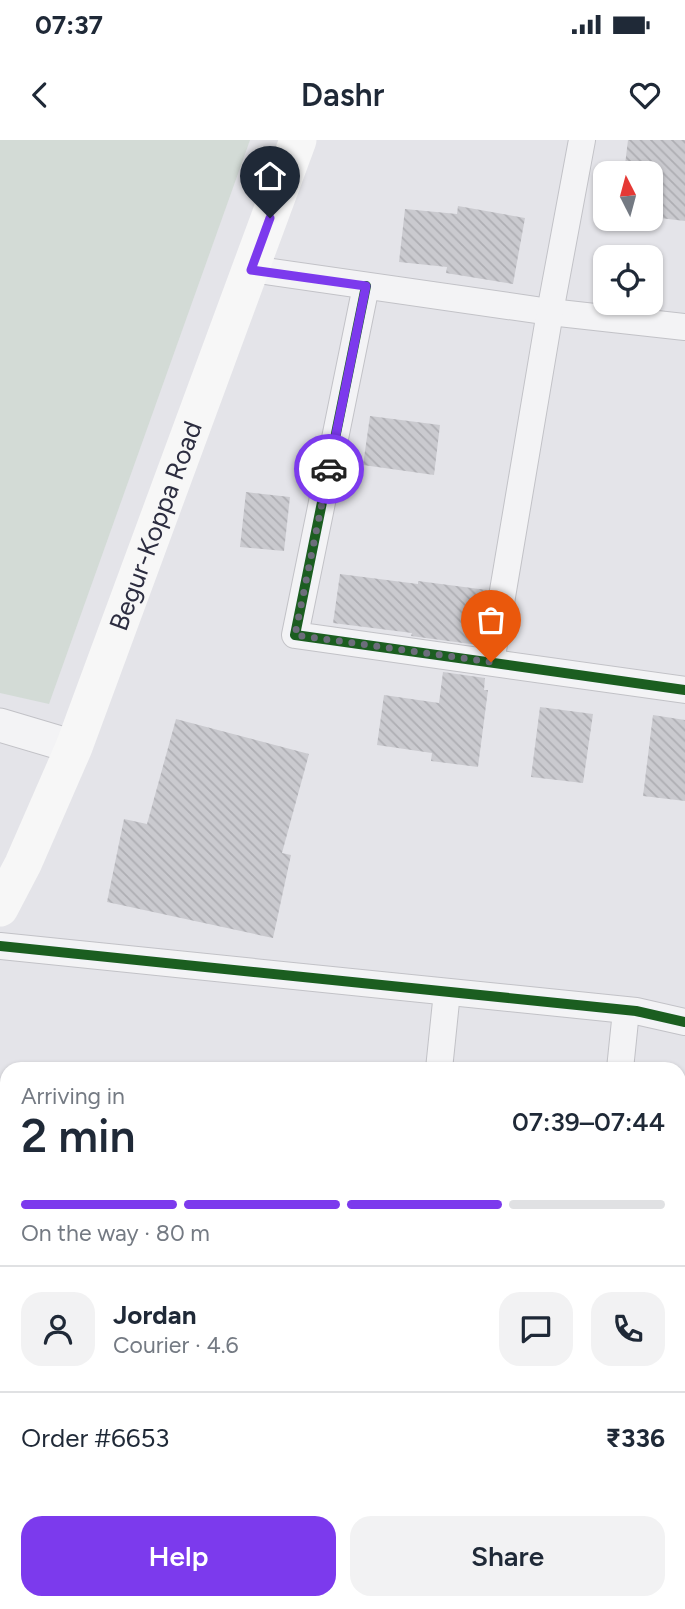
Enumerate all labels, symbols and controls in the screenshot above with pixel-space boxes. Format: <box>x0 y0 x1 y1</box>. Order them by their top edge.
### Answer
text: 07:37 <box>35 9 103 41</box>
icon: back <box>21 76 59 114</box>
text: Dashr <box>301 76 384 114</box>
icon: heart <box>626 76 664 114</box>
pin <box>240 146 300 218</box>
icon: home <box>251 157 289 195</box>
north arrow <box>593 161 663 231</box>
map controls <box>593 161 663 315</box>
button: locate <box>593 245 663 315</box>
street label: Begur-Koppa Road <box>102 417 209 635</box>
courier <box>294 434 364 504</box>
icon: car <box>310 450 348 488</box>
pin <box>461 590 521 662</box>
icon: bag <box>472 601 510 639</box>
text: Arriving in <box>21 1082 125 1110</box>
text: 07:39–07:44 <box>512 1106 665 1138</box>
text: 2 min <box>21 1108 136 1164</box>
text: On the way · 80 m <box>21 1219 210 1247</box>
button: person <box>21 1292 95 1366</box>
button: chat <box>499 1292 573 1366</box>
button: phone <box>591 1292 665 1366</box>
text: Jordan <box>113 1299 196 1331</box>
text: Courier · 4.6 <box>113 1331 239 1359</box>
text: Order #6653 <box>21 1422 170 1454</box>
text: ₹336 <box>605 1422 665 1454</box>
button: Help <box>21 1516 336 1596</box>
button: Share <box>350 1516 665 1596</box>

